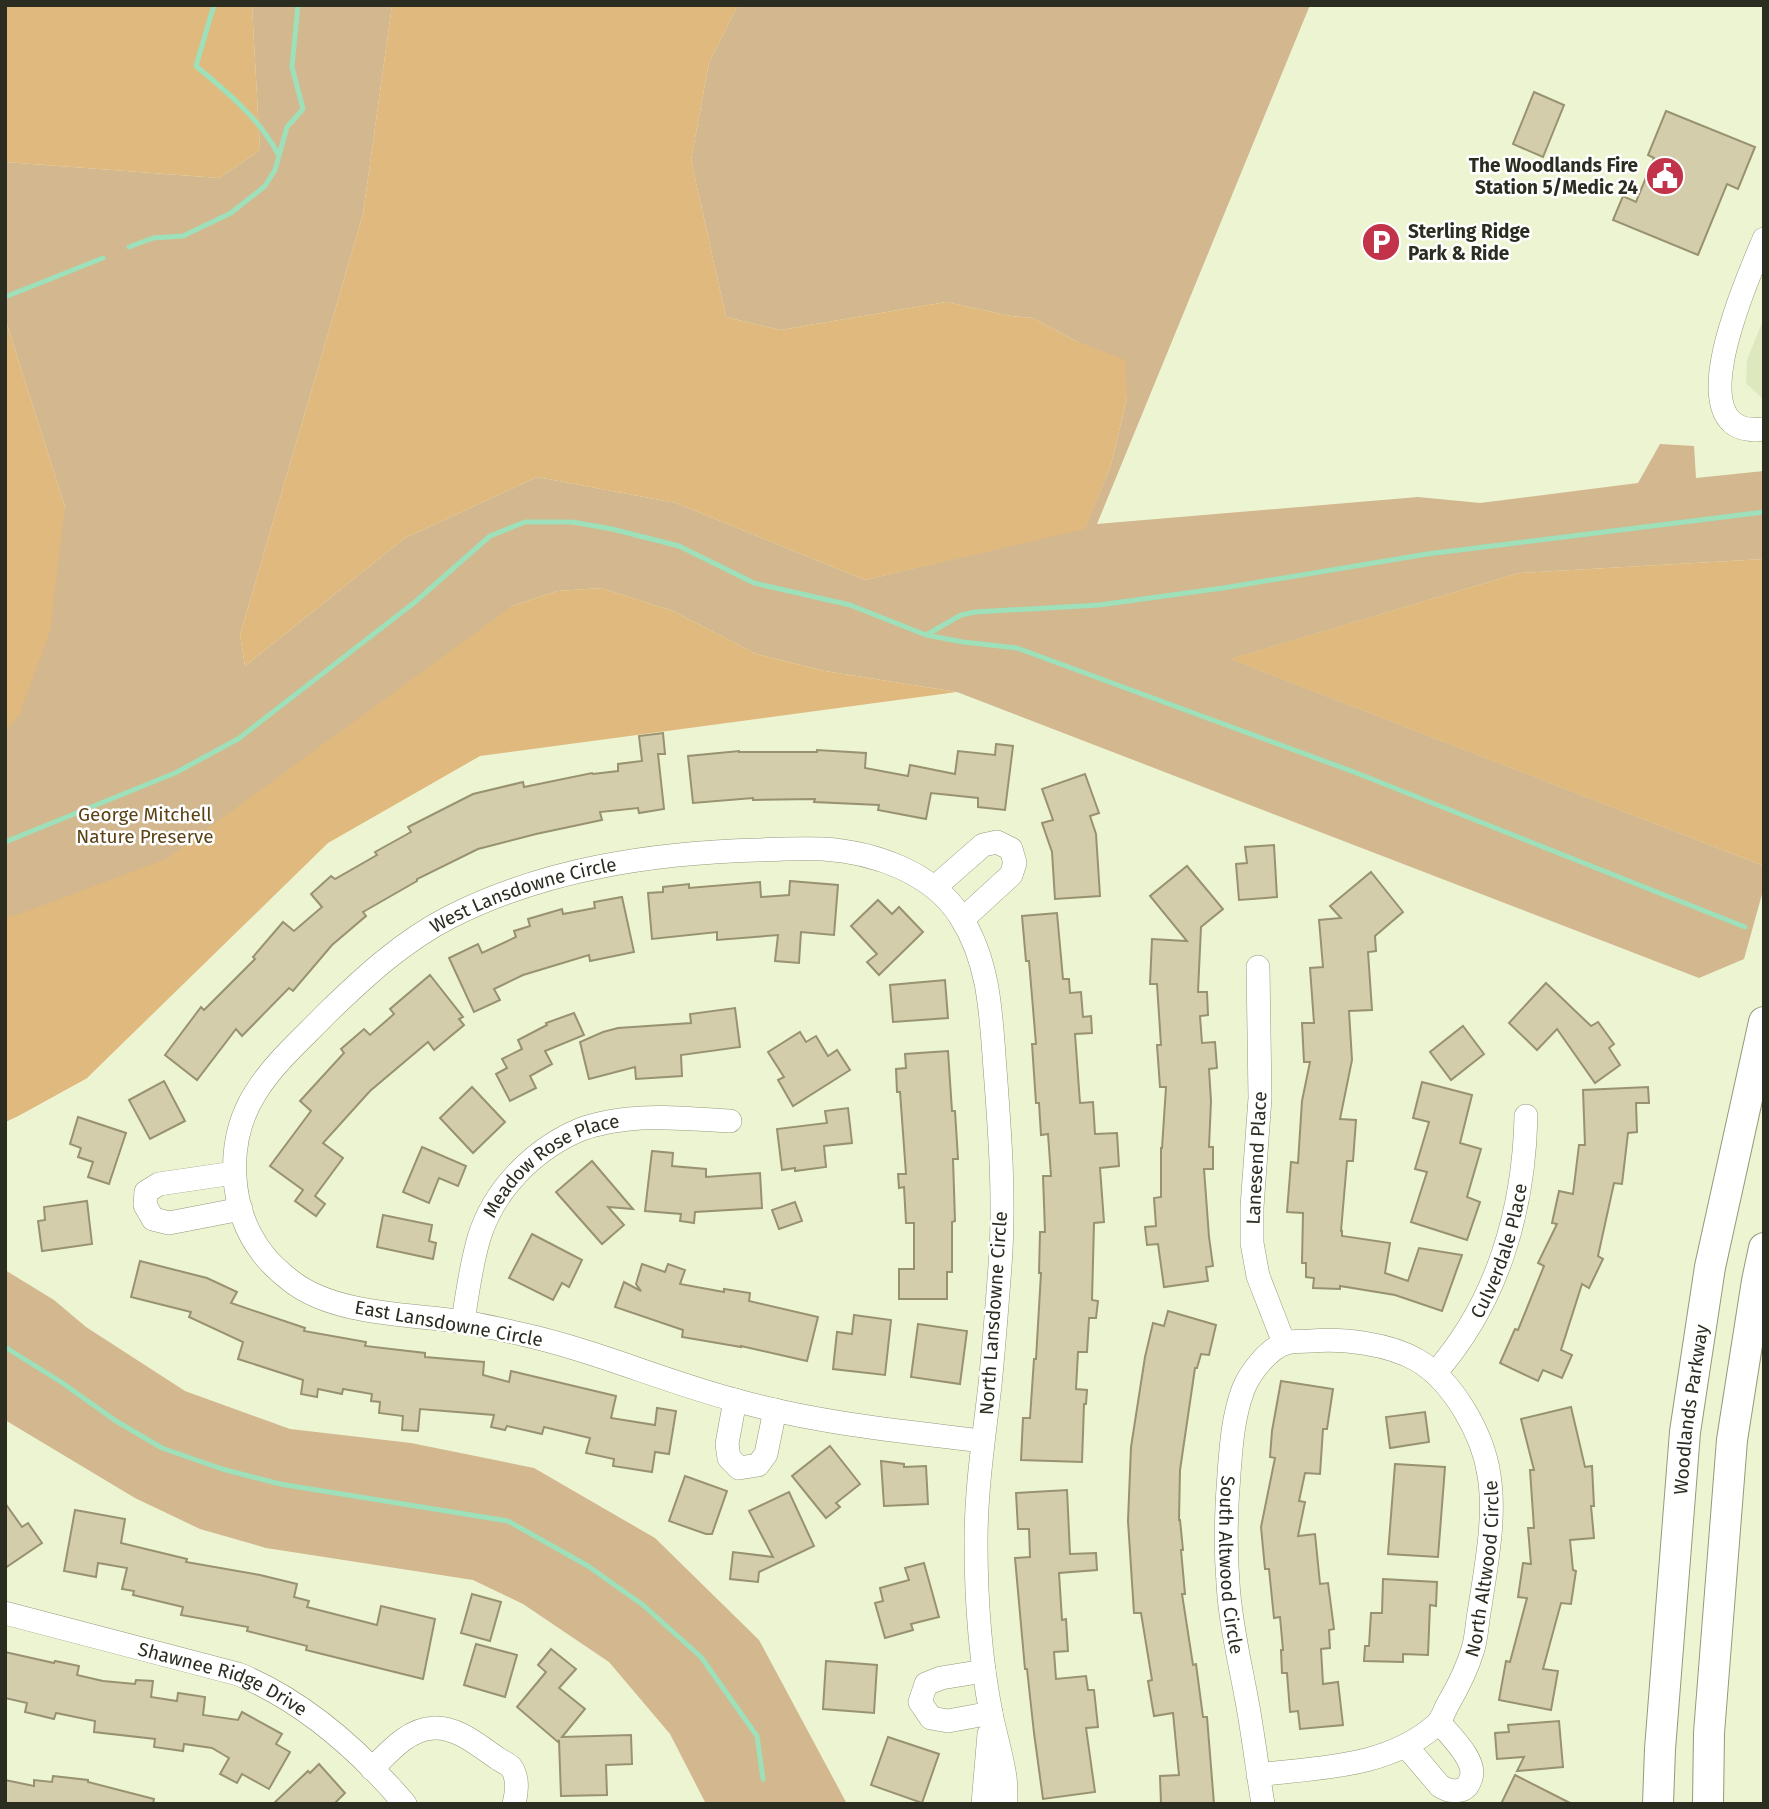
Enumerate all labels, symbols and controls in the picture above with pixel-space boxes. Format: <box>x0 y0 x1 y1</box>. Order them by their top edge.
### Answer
place label: The Woodlands Fire Station 5/Medic 24 <box>1469 154 1638 199</box>
public building icon: The Woodlands Fire Station 5/Medic 24 <box>1644 155 1686 197</box>
place label: Sterling Ridge Park & Ride <box>1408 220 1530 265</box>
parking icon: Sterling Ridge Park & Ride <box>1360 221 1402 263</box>
park label: George Mitchell Nature Preserve <box>76 803 214 848</box>
street label: West Lansdowne Circle <box>426 853 618 938</box>
street label: Lanesend Place <box>1242 1091 1271 1225</box>
street label: Meadow Rose Place <box>478 1109 621 1221</box>
street label: Culverdale Place <box>1466 1182 1532 1322</box>
street label: North Lansdowne Circle <box>975 1210 1012 1416</box>
street label: East Lansdowne Circle <box>353 1296 545 1351</box>
street label: Woodlands Parkway <box>1669 1322 1713 1496</box>
street label: South Altwood Circle <box>1214 1475 1249 1656</box>
street label: North Altwood Circle <box>1460 1479 1503 1660</box>
street label: Shawnee Ridge Drive <box>135 1637 312 1721</box>

